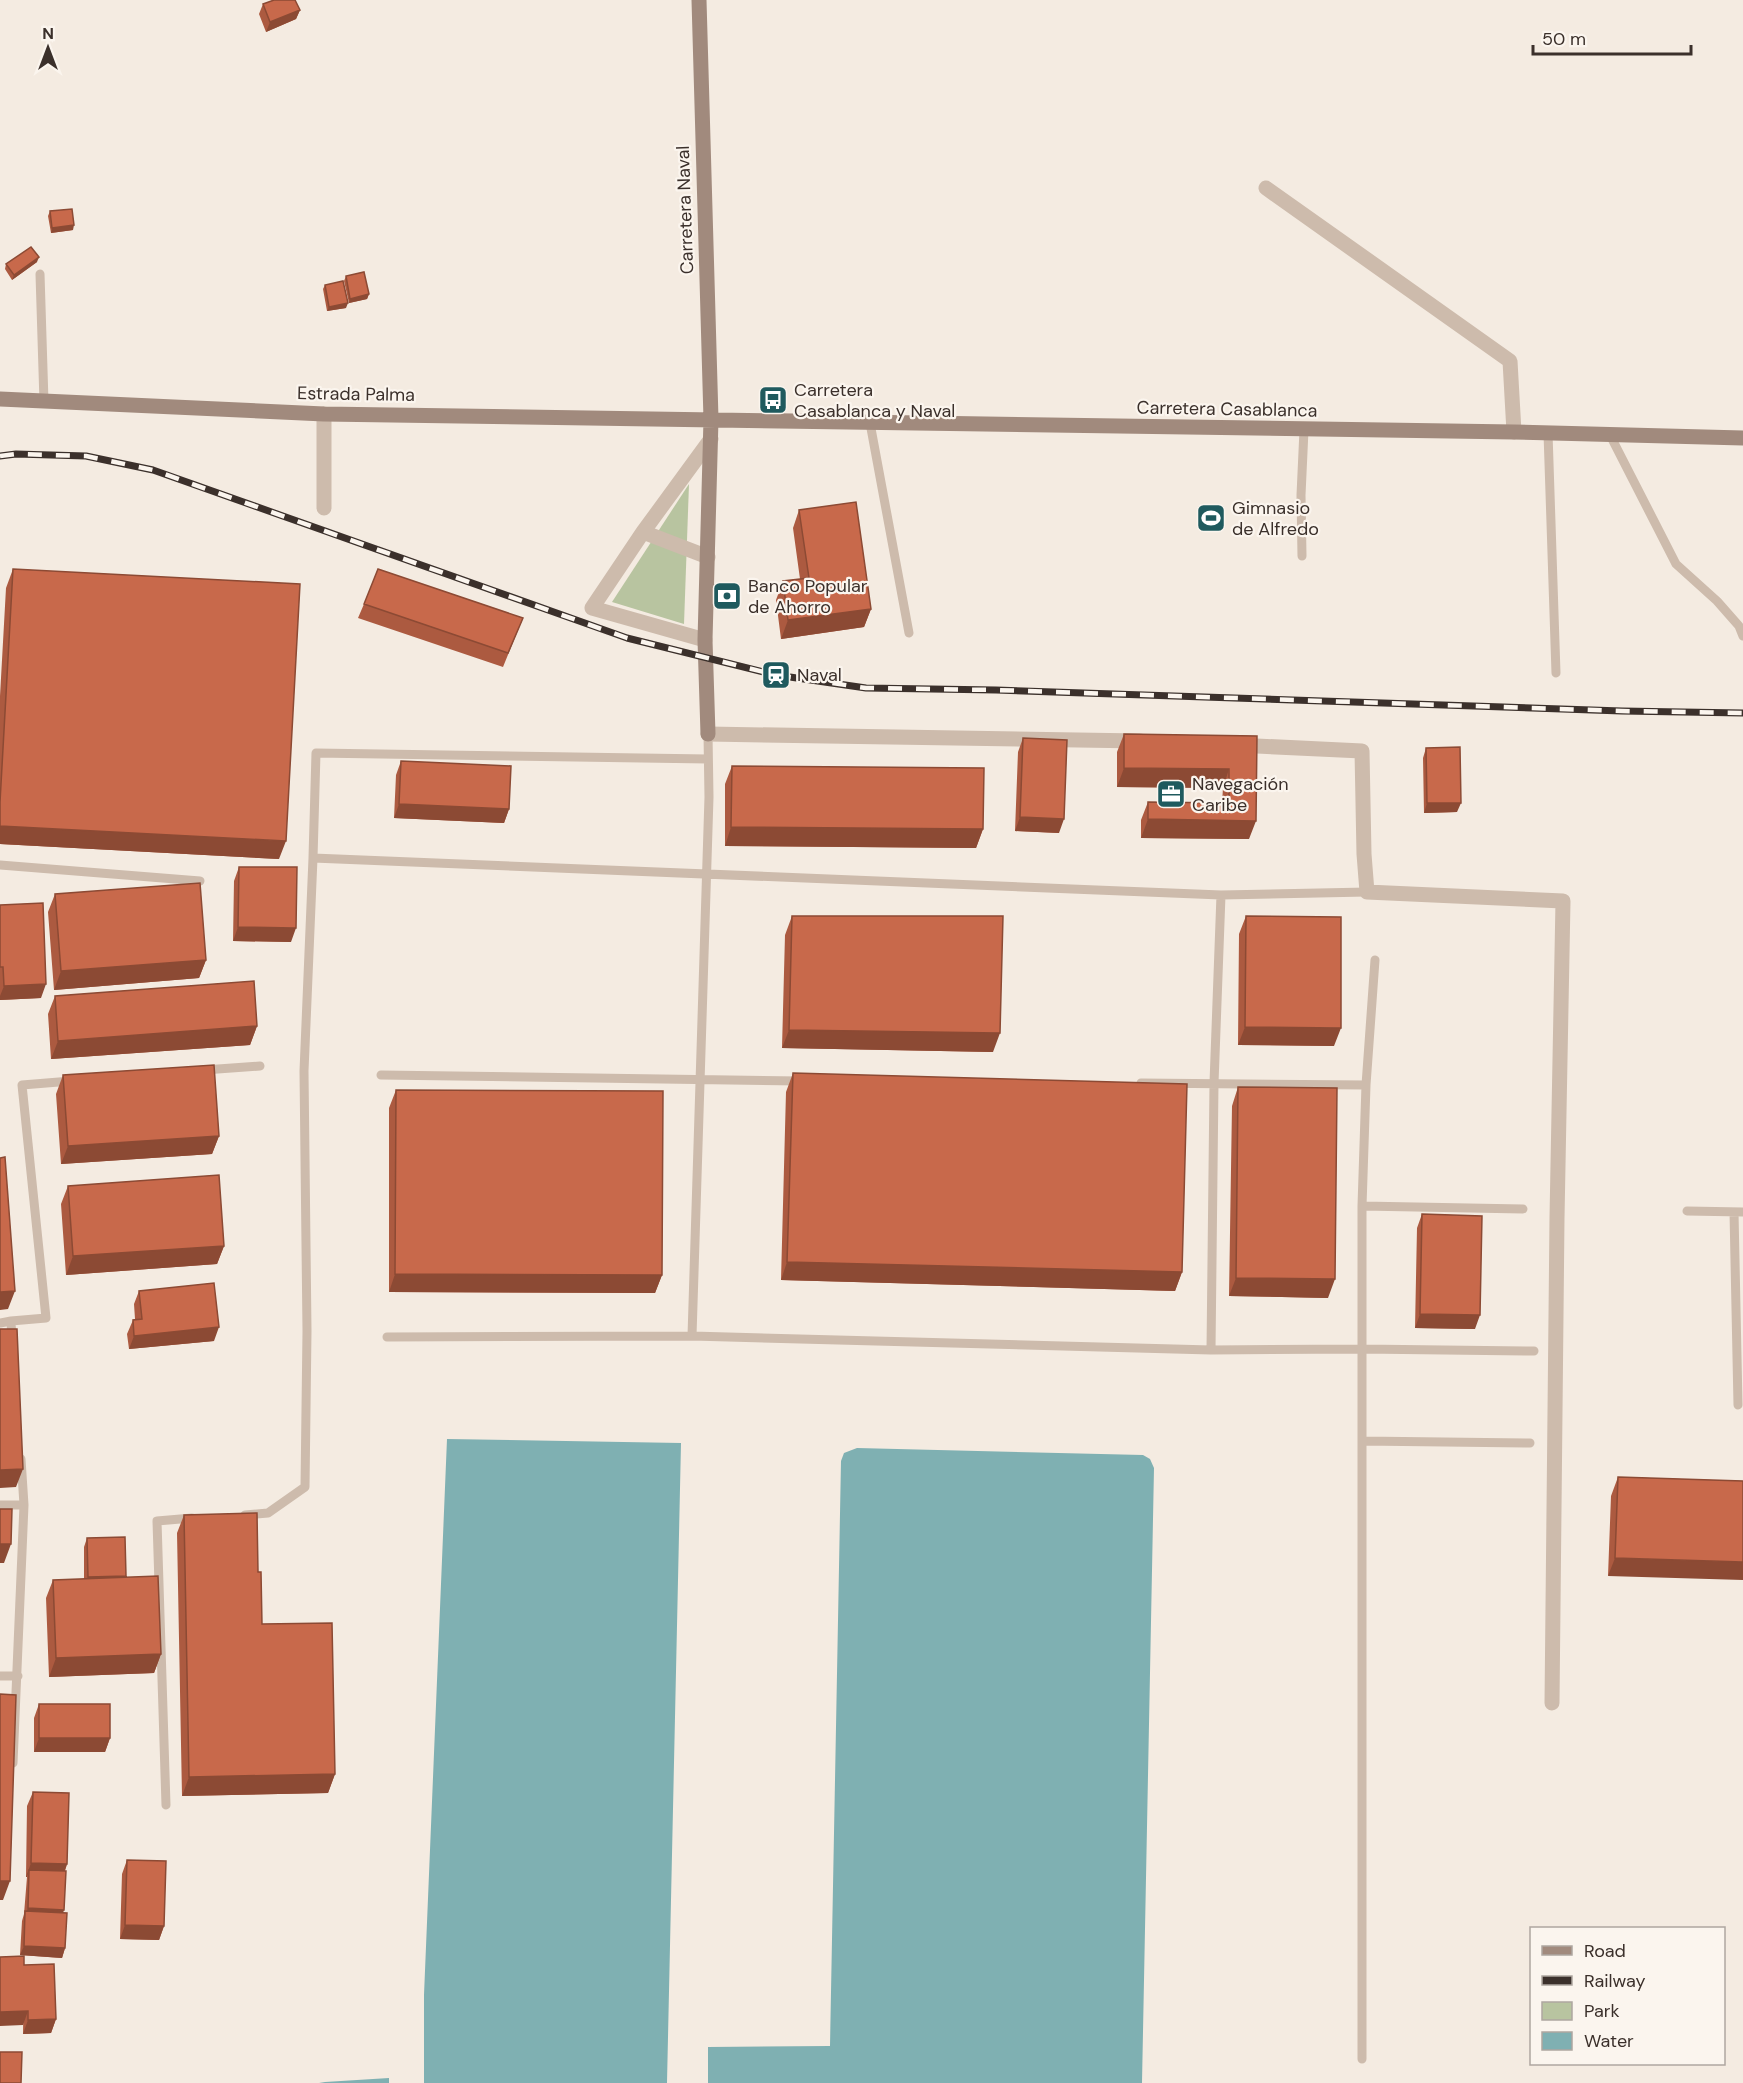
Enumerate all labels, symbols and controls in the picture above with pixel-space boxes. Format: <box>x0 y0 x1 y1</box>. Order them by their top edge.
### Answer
north arrow <box>18 18 78 78</box>
scale bar <box>1533 18 1690 56</box>
text: N <box>42 23 54 44</box>
text: 50 m <box>1542 27 1586 51</box>
street label: Carretera Naval <box>671 145 699 275</box>
place label: Carretera Casablanca y Naval <box>794 378 955 423</box>
street label: Estrada Palma <box>297 381 415 407</box>
bus stop icon: Carretera Casablanca y Naval <box>757 384 789 416</box>
street label: Carretera Casablanca <box>1136 395 1318 423</box>
place label: Gimnasio de Alfredo <box>1232 496 1319 541</box>
sports icon: Gimnasio de Alfredo <box>1195 502 1227 534</box>
place label: Banco Popular de Ahorro <box>748 574 868 619</box>
bank icon: Banco Popular de Ahorro <box>711 580 743 612</box>
station icon: Naval <box>760 659 792 691</box>
place label: Naval <box>797 663 842 687</box>
place label: Navegación Caribe <box>1192 772 1289 817</box>
office icon: Navegación Caribe <box>1155 778 1187 810</box>
legend <box>1530 1927 1725 2065</box>
text: Road <box>1584 1939 1626 1963</box>
text: Railway <box>1584 1969 1646 1993</box>
text: Park <box>1584 1999 1620 2023</box>
text: Water <box>1584 2029 1634 2053</box>

